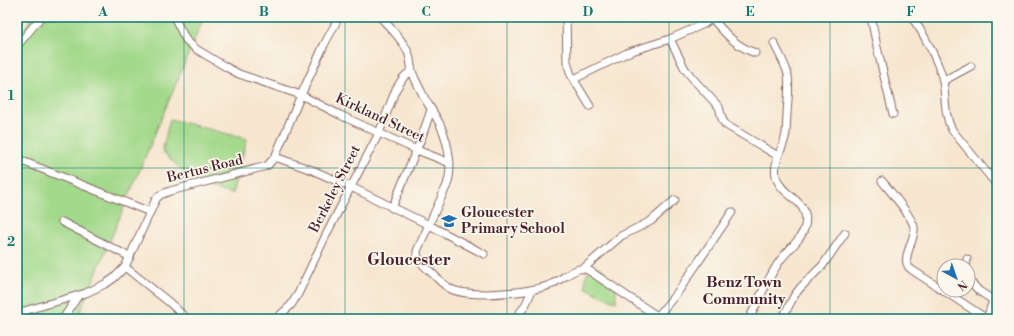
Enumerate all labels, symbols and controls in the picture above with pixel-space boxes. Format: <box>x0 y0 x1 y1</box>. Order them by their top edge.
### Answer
text: A <box>97 4 108 20</box>
text: B <box>259 4 269 20</box>
text: C <box>421 4 431 20</box>
text: D <box>583 4 593 20</box>
text: E <box>745 4 755 20</box>
text: F <box>906 4 916 20</box>
text: 1 <box>8 88 15 104</box>
street label: Kirkland Street <box>332 89 428 147</box>
street label: Berkeley Street <box>305 142 365 237</box>
street label: Bertus Road <box>164 151 245 187</box>
place label: Gloucester Primary School <box>461 204 565 238</box>
school or university icon: Gloucester Primary School <box>440 212 458 230</box>
text: 2 <box>7 234 15 250</box>
district label: Gloucester <box>367 250 451 270</box>
north arrow <box>936 258 976 298</box>
district label: Benz Town Community <box>703 273 786 309</box>
text: N <box>954 277 970 293</box>

